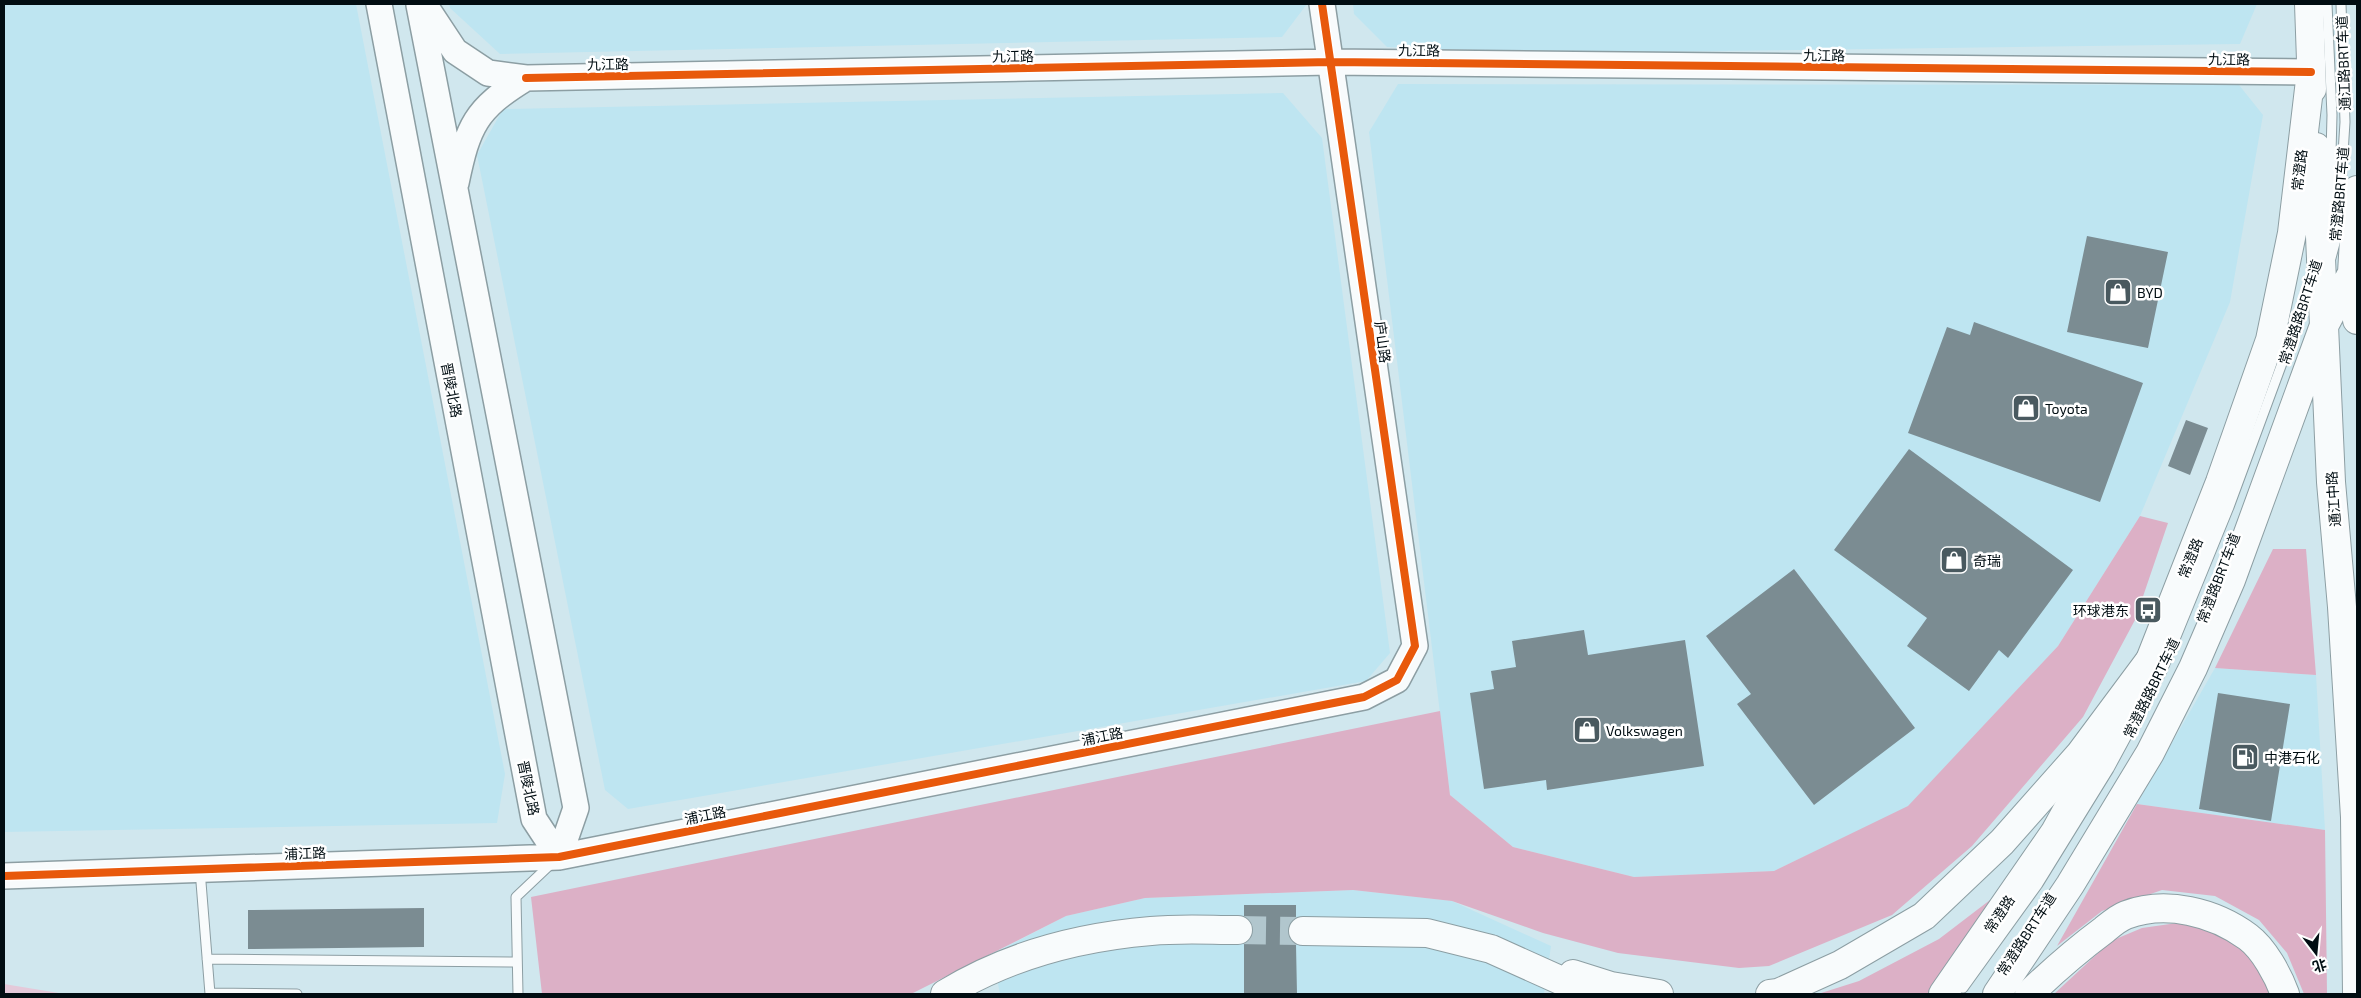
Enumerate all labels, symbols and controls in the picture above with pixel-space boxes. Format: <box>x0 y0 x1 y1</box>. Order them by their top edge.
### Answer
street label: 通江路BRT车道 <box>2333 15 2353 111</box>
street label: 九江路 <box>1398 41 1440 59</box>
street label: 九江路 <box>1803 46 1845 64</box>
street label: 九江路 <box>992 47 1034 65</box>
street label: 九江路 <box>2208 50 2250 68</box>
street label: 九江路 <box>587 55 629 73</box>
street label: 常澄路BRT车道 <box>2326 146 2352 242</box>
street label: 常澄路 <box>2288 148 2310 192</box>
street label: 常澄路路BRT车道 <box>2275 257 2325 367</box>
shop icon: BYD <box>2103 277 2133 307</box>
place label: BYD <box>2137 284 2163 301</box>
street label: 庐山路 <box>1372 320 1394 364</box>
street label: 晋陵北路 <box>438 361 466 419</box>
shop icon: Toyota <box>2011 393 2041 423</box>
place label: Toyota <box>2045 400 2088 417</box>
street label: 通江中路 <box>2323 470 2343 528</box>
street label: 常澄路BRT车道 <box>2193 530 2243 626</box>
street label: 常澄路 <box>2174 535 2206 581</box>
shop icon: 奇瑞 <box>1939 545 1969 575</box>
place label: 奇瑞 <box>1973 552 2001 569</box>
bus stop icon: 环球港东 <box>2133 595 2163 625</box>
place label: 环球港东 <box>2073 602 2129 619</box>
street label: 常澄路路BRT车道 <box>2119 635 2183 741</box>
shop icon: Volkswagen <box>1572 715 1602 745</box>
place label: Volkswagen <box>1606 722 1683 739</box>
street label: 浦江路 <box>1080 724 1124 748</box>
fuel station icon: 中港石化 <box>2230 742 2260 772</box>
place label: 中港石化 <box>2264 749 2320 766</box>
street label: 晋陵北路 <box>515 759 543 817</box>
street label: 浦江路 <box>683 803 727 827</box>
street label: 浦江路 <box>284 844 326 862</box>
street label: 常澄路BRT车道 <box>1993 889 2059 979</box>
street label: 常澄路 <box>1980 892 2018 936</box>
north arrow <box>2291 928 2341 978</box>
text: 北 <box>2311 956 2329 976</box>

